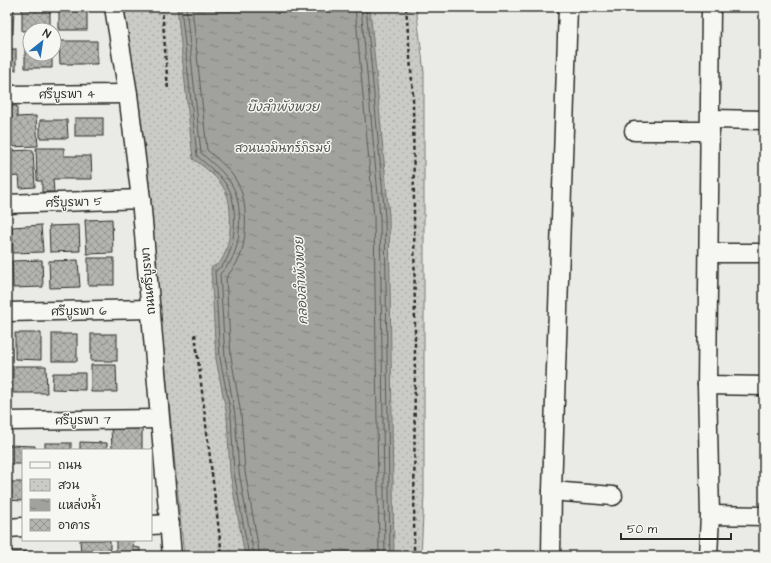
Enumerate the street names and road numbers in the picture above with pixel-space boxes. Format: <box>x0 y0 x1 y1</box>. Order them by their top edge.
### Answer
street label: ศรีบูรพา 4 <box>39 86 95 103</box>
street label: ศรีบูรพา 5 <box>45 193 103 212</box>
street label: ถนนศรีบูรพา <box>137 247 160 315</box>
street label: ศรีบูรพา 6 <box>51 303 107 320</box>
street label: ศรีบูรพา 7 <box>55 412 112 429</box>

